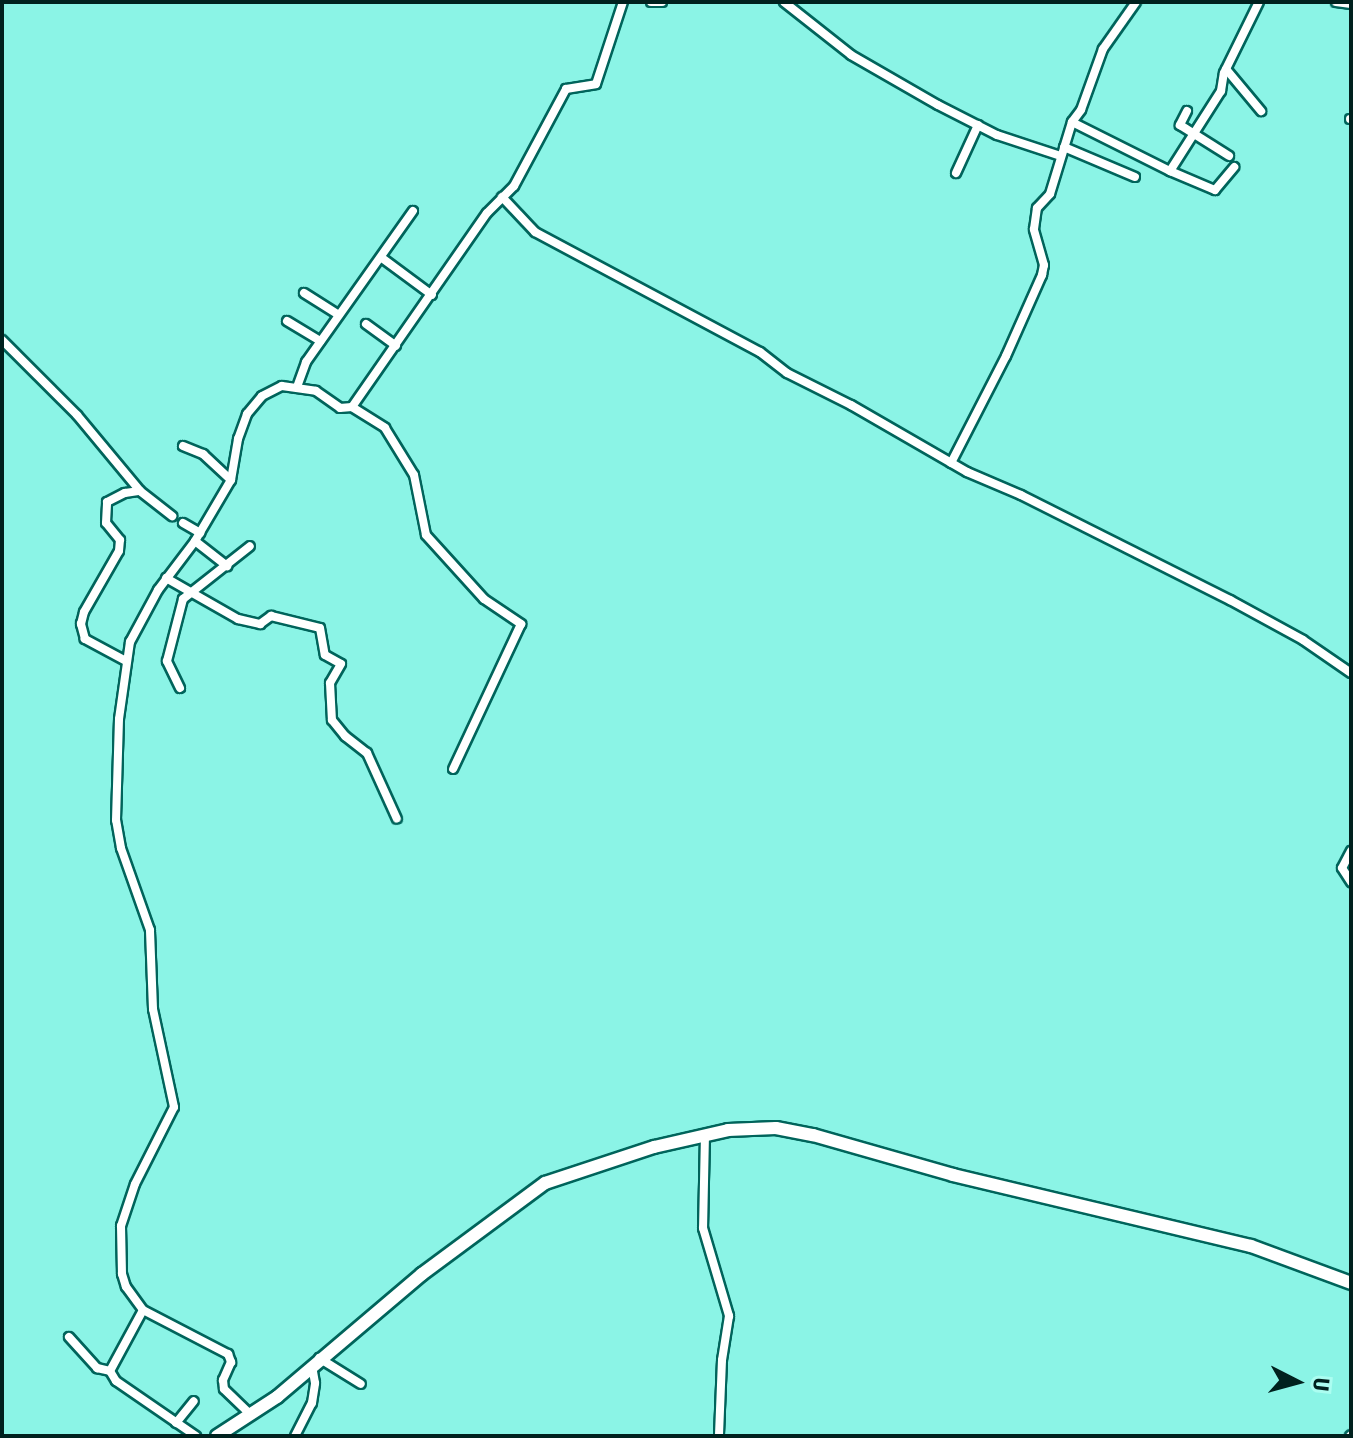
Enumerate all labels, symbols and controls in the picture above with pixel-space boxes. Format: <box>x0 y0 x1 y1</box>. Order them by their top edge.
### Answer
north arrow <box>1257 1342 1337 1422</box>
text: U <box>1307 1377 1335 1392</box>

